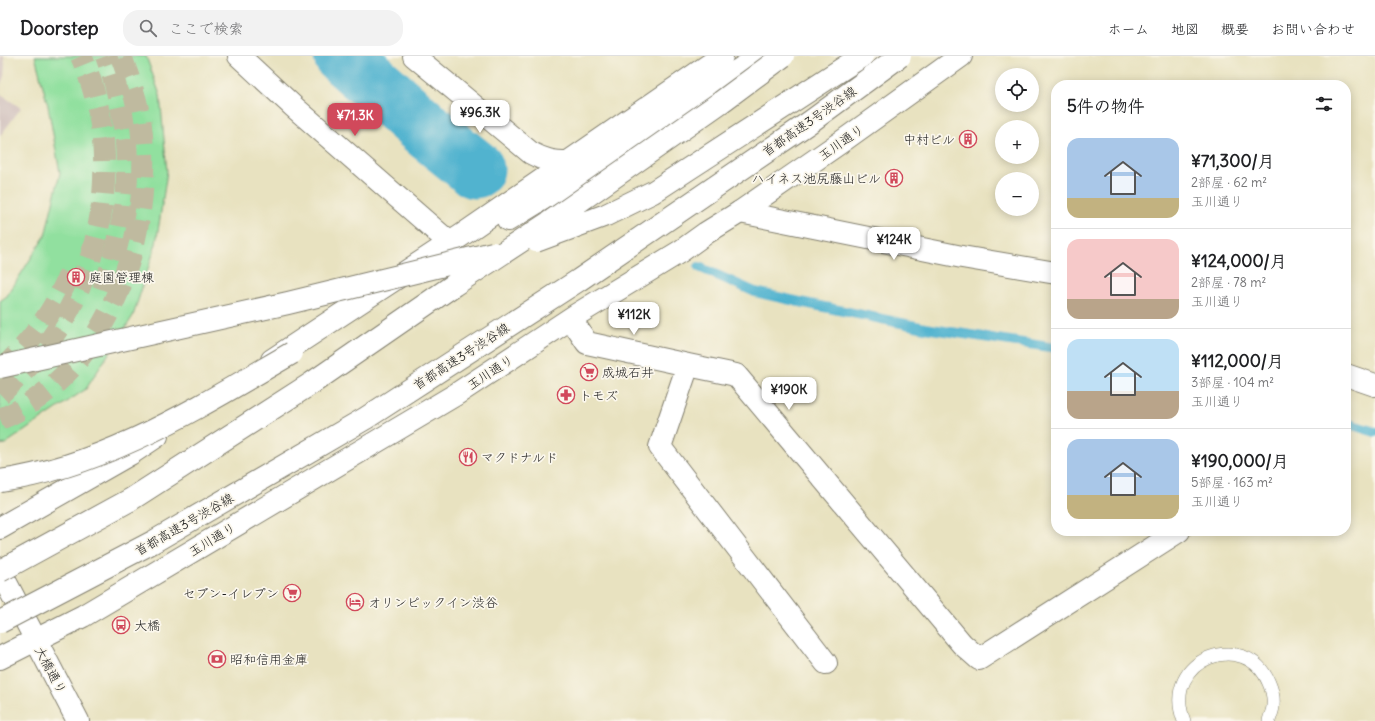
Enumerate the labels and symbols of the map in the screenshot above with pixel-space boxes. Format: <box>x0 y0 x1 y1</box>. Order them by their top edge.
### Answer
street label: 首都高速3号渋谷線 <box>759 82 861 160</box>
pin: ¥96.3K <box>447 100 513 134</box>
pin: ¥71.3K <box>322 103 388 137</box>
street label: 玉川通り <box>815 121 867 164</box>
building icon: 中村ビル <box>958 129 978 149</box>
place label: 中村ビル <box>903 131 955 148</box>
building icon: ハイネス池尻藤山ビル <box>884 168 904 188</box>
place label: ハイネス池尻藤山ビル <box>752 170 881 187</box>
pin: ¥124K <box>866 227 922 261</box>
building icon: 庭園管理棟 <box>66 267 86 287</box>
place label: 庭園管理棟 <box>89 269 154 286</box>
pin: ¥112K <box>606 302 662 336</box>
street label: 首都高速3号渋谷線 <box>410 318 513 394</box>
street label: 玉川通り <box>464 351 517 394</box>
supermarket icon: 成城石井 <box>579 362 599 382</box>
place label: 成城石井 <box>602 364 654 381</box>
pin: ¥190K <box>761 377 817 411</box>
pharmacy icon: トモズ <box>556 385 576 405</box>
place label: トモズ <box>579 387 618 404</box>
restaurant icon: マクドナルド <box>458 447 478 467</box>
place label: マクドナルド <box>481 449 558 466</box>
street label: 首都高速3号渋谷線 <box>132 489 238 560</box>
street label: 玉川通り <box>186 519 239 560</box>
supermarket icon: セブン-イレブン <box>282 583 302 603</box>
place label: セブン-イレブン <box>182 585 279 602</box>
hotel icon: オリンピックイン渋谷 <box>345 592 365 612</box>
place label: オリンピックイン渋谷 <box>368 594 498 611</box>
bus stop icon: 大橋 <box>111 615 131 635</box>
place label: 大橋 <box>134 617 160 634</box>
street label: 大橋通り <box>31 643 70 697</box>
bank icon: 昭和信用金庫 <box>207 649 227 669</box>
place label: 昭和信用金庫 <box>230 651 308 668</box>

